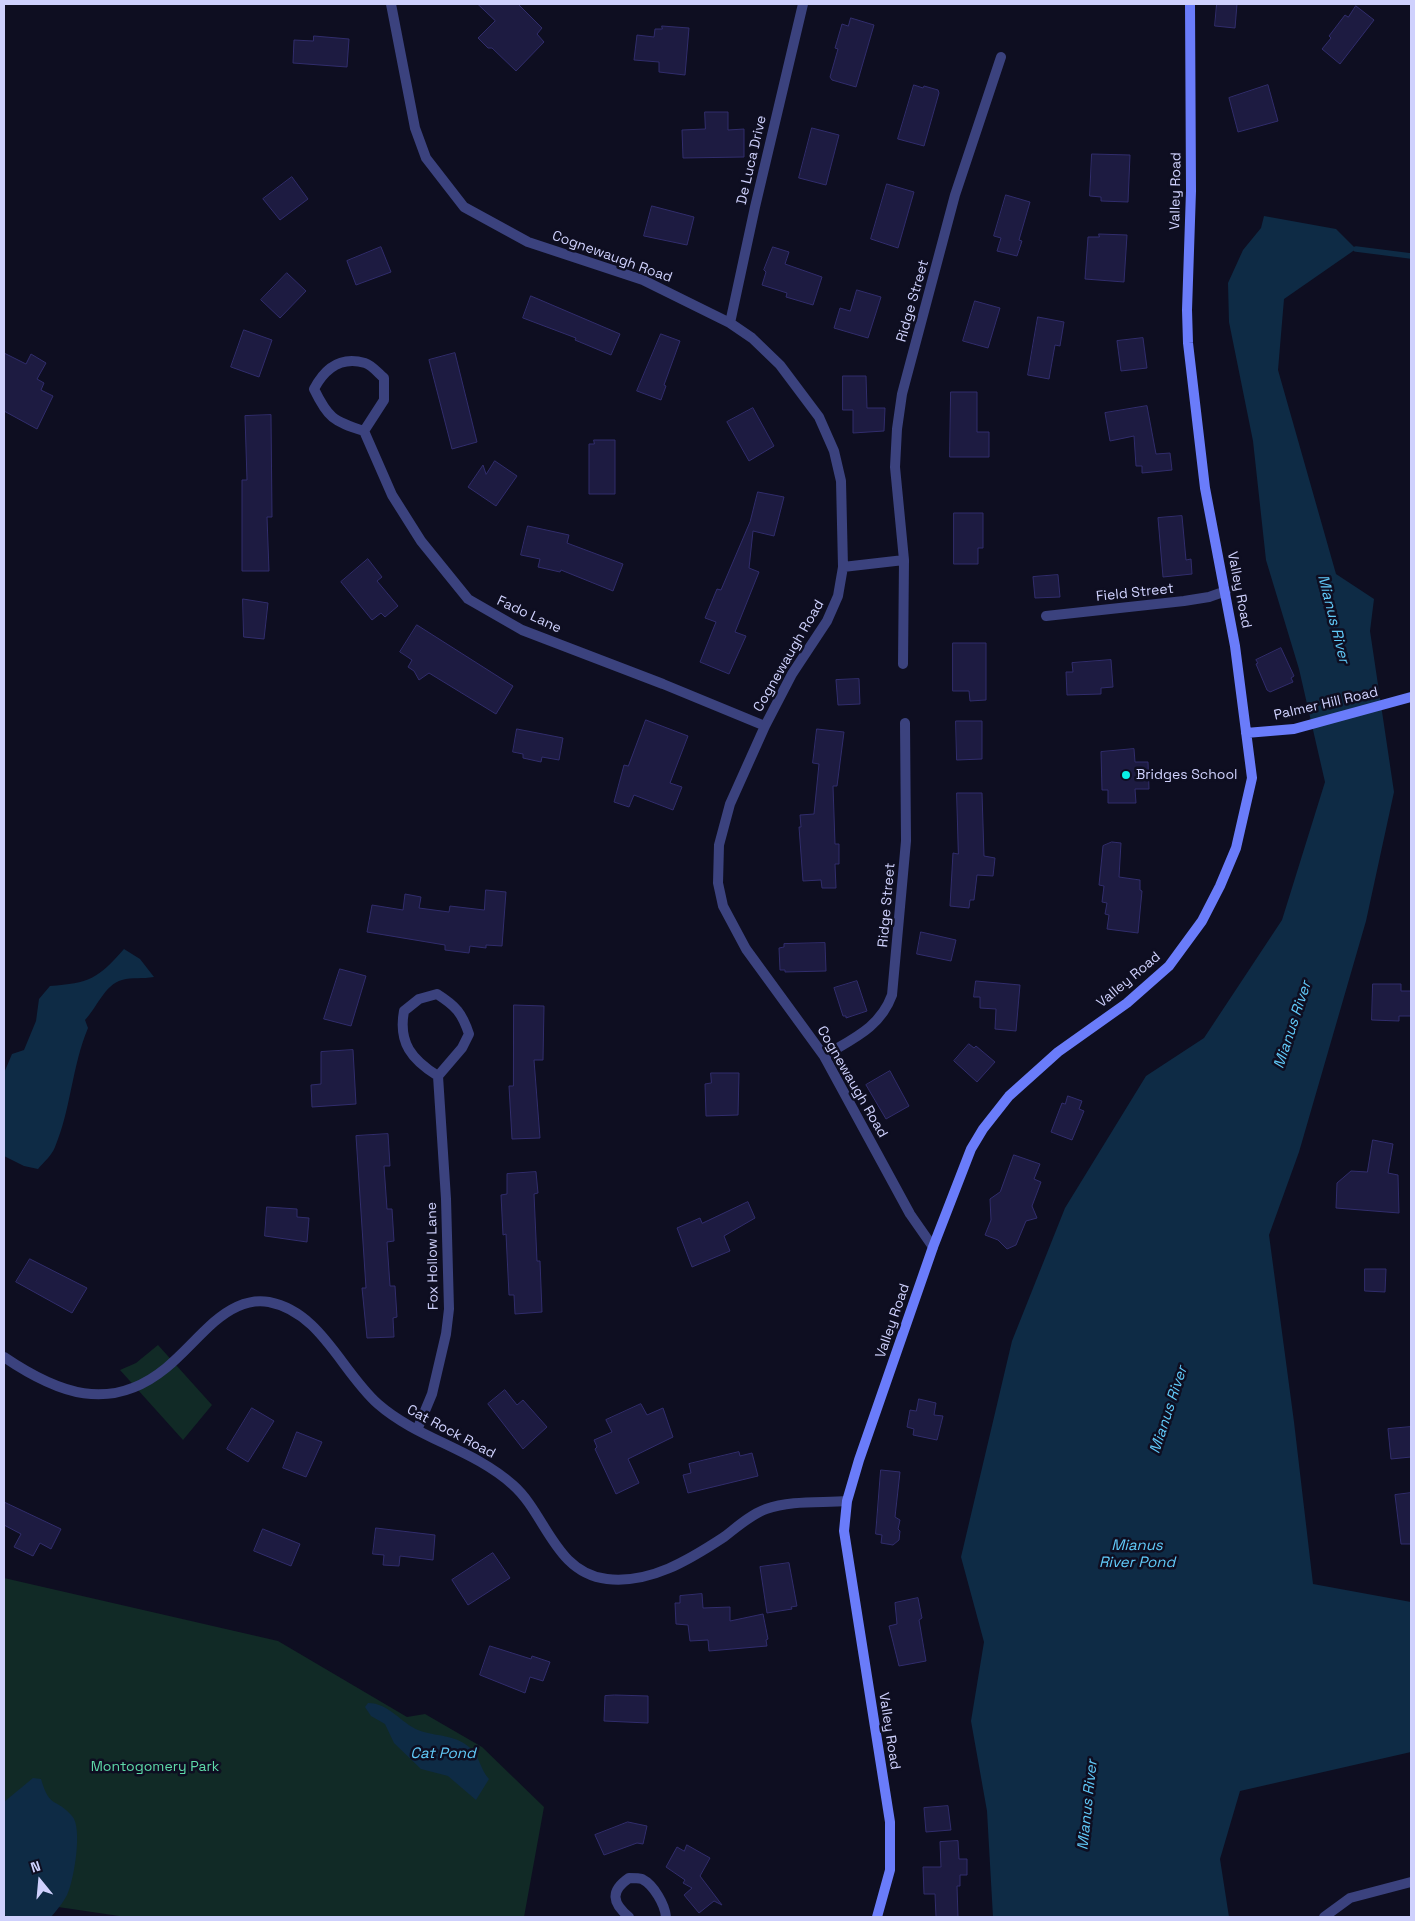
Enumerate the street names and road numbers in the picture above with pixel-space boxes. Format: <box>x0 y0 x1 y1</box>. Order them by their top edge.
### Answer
street label: De Luca Drive <box>734 114 770 206</box>
street label: Valley Road <box>1167 152 1185 230</box>
street label: Cognewaugh Road <box>550 227 674 287</box>
street label: Ridge Street <box>893 258 933 344</box>
street label: Valley Road <box>1223 550 1255 630</box>
street label: Field Street <box>1095 581 1175 605</box>
street label: Fado Lane <box>494 593 564 637</box>
street label: Cognewaugh Road <box>750 597 828 715</box>
street label: Palmer Hill Road <box>1272 684 1380 724</box>
street label: Ridge Street <box>875 862 899 948</box>
street label: Valley Road <box>1094 949 1164 1011</box>
street label: Cognewaugh Road <box>813 1023 891 1141</box>
street label: Fox Hollow Lane <box>424 1202 442 1310</box>
street label: Valley Road <box>872 1281 914 1361</box>
street label: Cat Rock Road <box>404 1402 498 1462</box>
street label: Valley Road <box>875 1691 903 1771</box>

